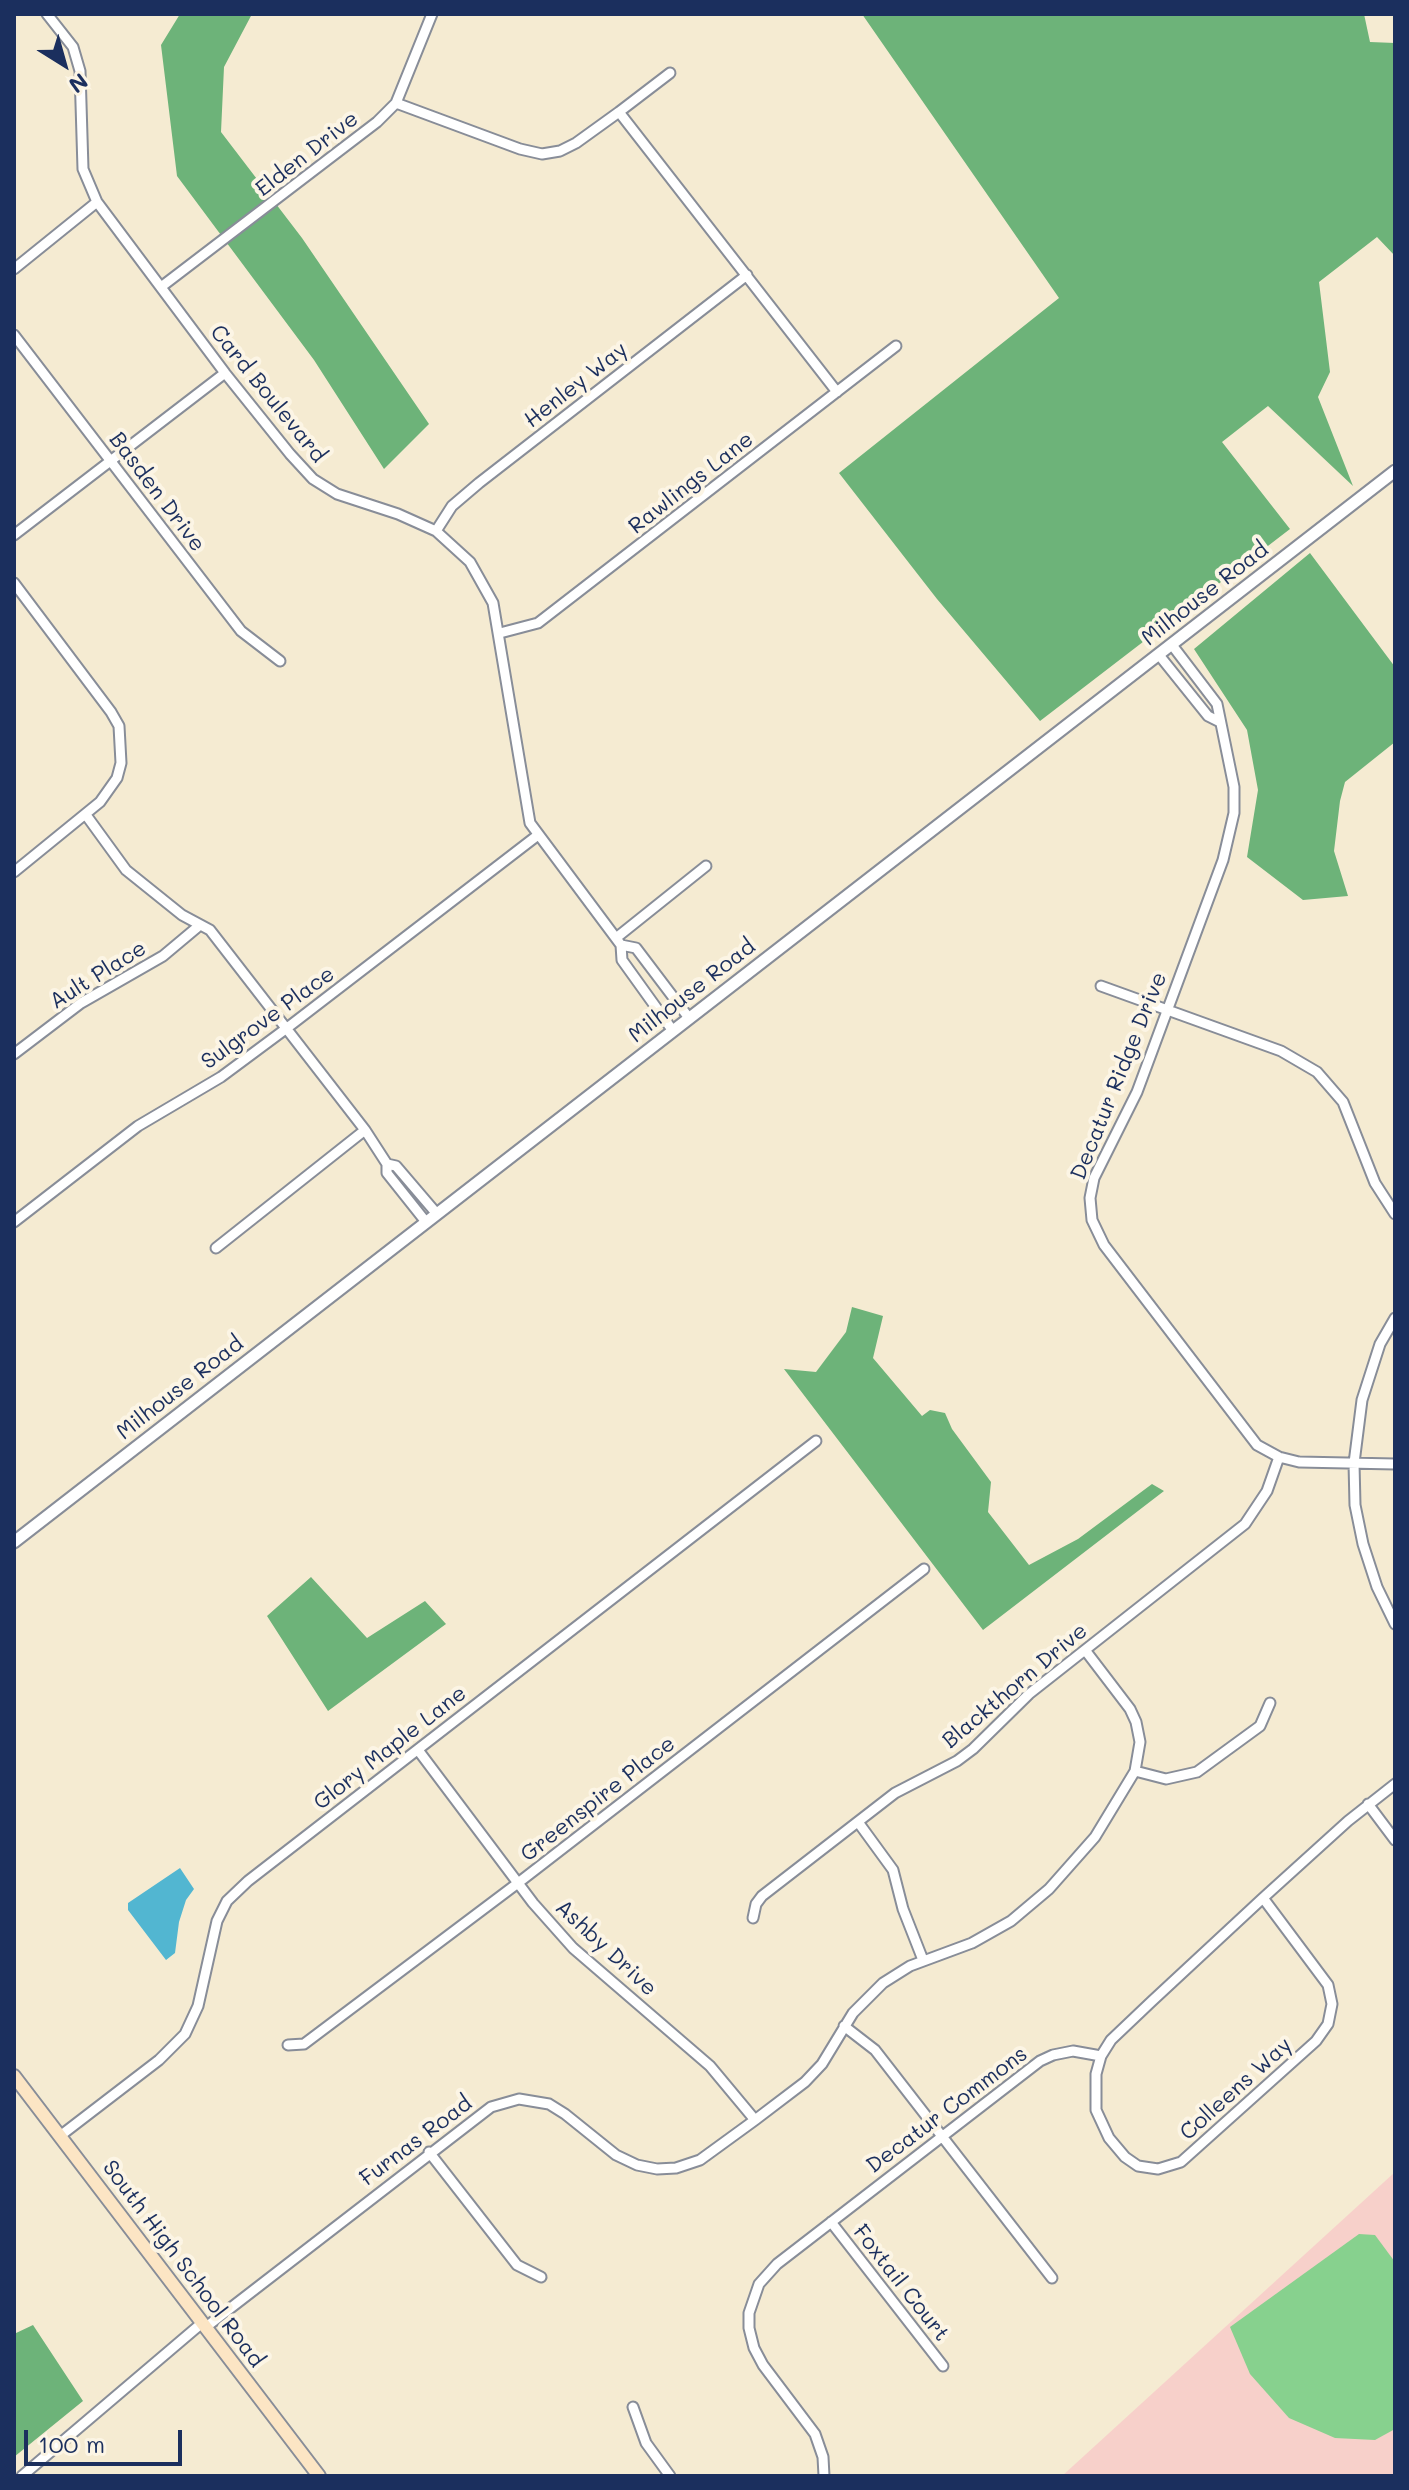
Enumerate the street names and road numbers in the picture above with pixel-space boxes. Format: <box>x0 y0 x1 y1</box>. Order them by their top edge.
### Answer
street label: Elden Drive <box>250 106 364 202</box>
street label: Card Boulevard <box>204 320 332 468</box>
street label: Henley Way <box>519 337 633 433</box>
street label: Rawlings Lane <box>623 426 759 540</box>
street label: Basden Drive <box>103 427 211 557</box>
street label: Milhouse Road <box>1136 536 1274 652</box>
street label: Milhouse Road <box>623 933 761 1049</box>
street label: Ault Place <box>45 935 151 1015</box>
street label: Sulgrove Place <box>196 961 340 1075</box>
street label: Decatur Ridge Drive <box>1065 968 1173 1184</box>
street label: Milhouse Road <box>111 1330 249 1446</box>
street label: Blackthorn Drive <box>937 1618 1093 1754</box>
street label: Glory Maple Lane <box>308 1680 472 1816</box>
street label: Greenspire Place <box>516 1731 680 1867</box>
street label: Ashby Drive <box>550 1894 662 2002</box>
street label: Colleens Way <box>1175 2032 1297 2146</box>
street label: Decatur Commons <box>861 2041 1033 2179</box>
street label: Furnas Road <box>355 2090 477 2192</box>
street label: South High School Road <box>97 2155 269 2373</box>
street label: Foxtail Court <box>847 2219 955 2347</box>

